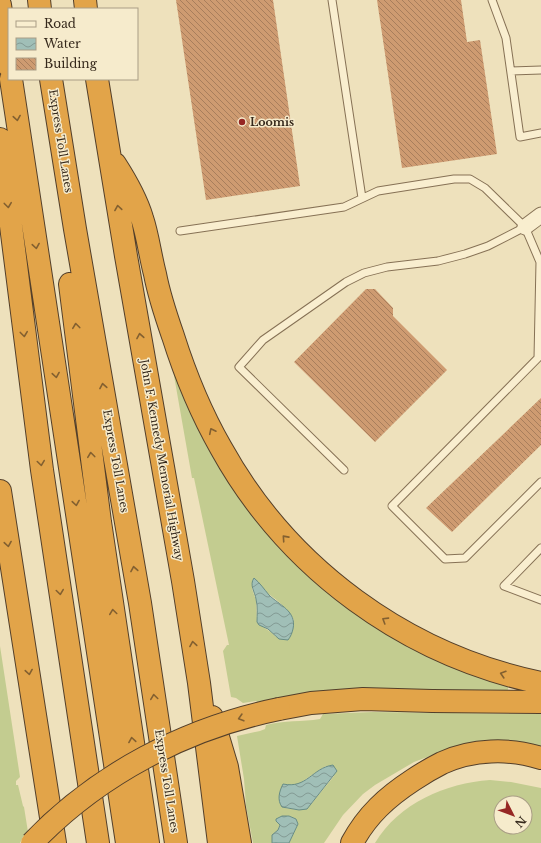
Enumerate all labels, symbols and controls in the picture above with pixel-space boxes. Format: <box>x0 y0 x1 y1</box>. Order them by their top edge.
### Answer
legend <box>8 8 138 80</box>
text: Road <box>44 16 76 31</box>
text: Water <box>43 36 81 51</box>
text: Building <box>44 56 98 71</box>
street label: Express Toll Lanes <box>46 88 76 194</box>
one-way arrow <box>12 114 21 121</box>
place label: Loomis <box>250 115 294 129</box>
marker: Loomis <box>237 117 247 127</box>
one-way arrow <box>3 202 12 208</box>
one-way arrow <box>114 205 123 211</box>
one-way arrow <box>32 243 40 249</box>
one-way arrow <box>72 323 81 329</box>
one-way arrow <box>19 331 28 337</box>
one-way arrow <box>137 333 145 340</box>
street label: John F. Kennedy Memorial Highway <box>137 356 187 562</box>
one-way arrow <box>51 372 60 378</box>
one-way arrow <box>99 383 107 389</box>
street label: Express Toll Lanes <box>100 408 132 514</box>
one-way arrow <box>209 428 217 435</box>
one-way arrow <box>87 452 96 458</box>
one-way arrow <box>36 460 45 466</box>
one-way arrow <box>71 500 79 506</box>
one-way arrow <box>283 535 290 542</box>
one-way arrow <box>4 541 12 547</box>
one-way arrow <box>130 566 139 572</box>
one-way arrow <box>55 589 64 595</box>
one-way arrow <box>109 608 118 615</box>
one-way arrow <box>382 618 389 625</box>
one-way arrow <box>189 641 197 647</box>
one-way arrow <box>24 669 33 675</box>
one-way arrow <box>500 670 507 679</box>
one-way arrow <box>150 694 159 700</box>
one-way arrow <box>238 713 245 722</box>
street label: Express Toll Lanes <box>152 728 182 834</box>
one-way arrow <box>128 737 137 743</box>
north arrow <box>493 795 533 835</box>
text: N <box>511 813 529 831</box>

